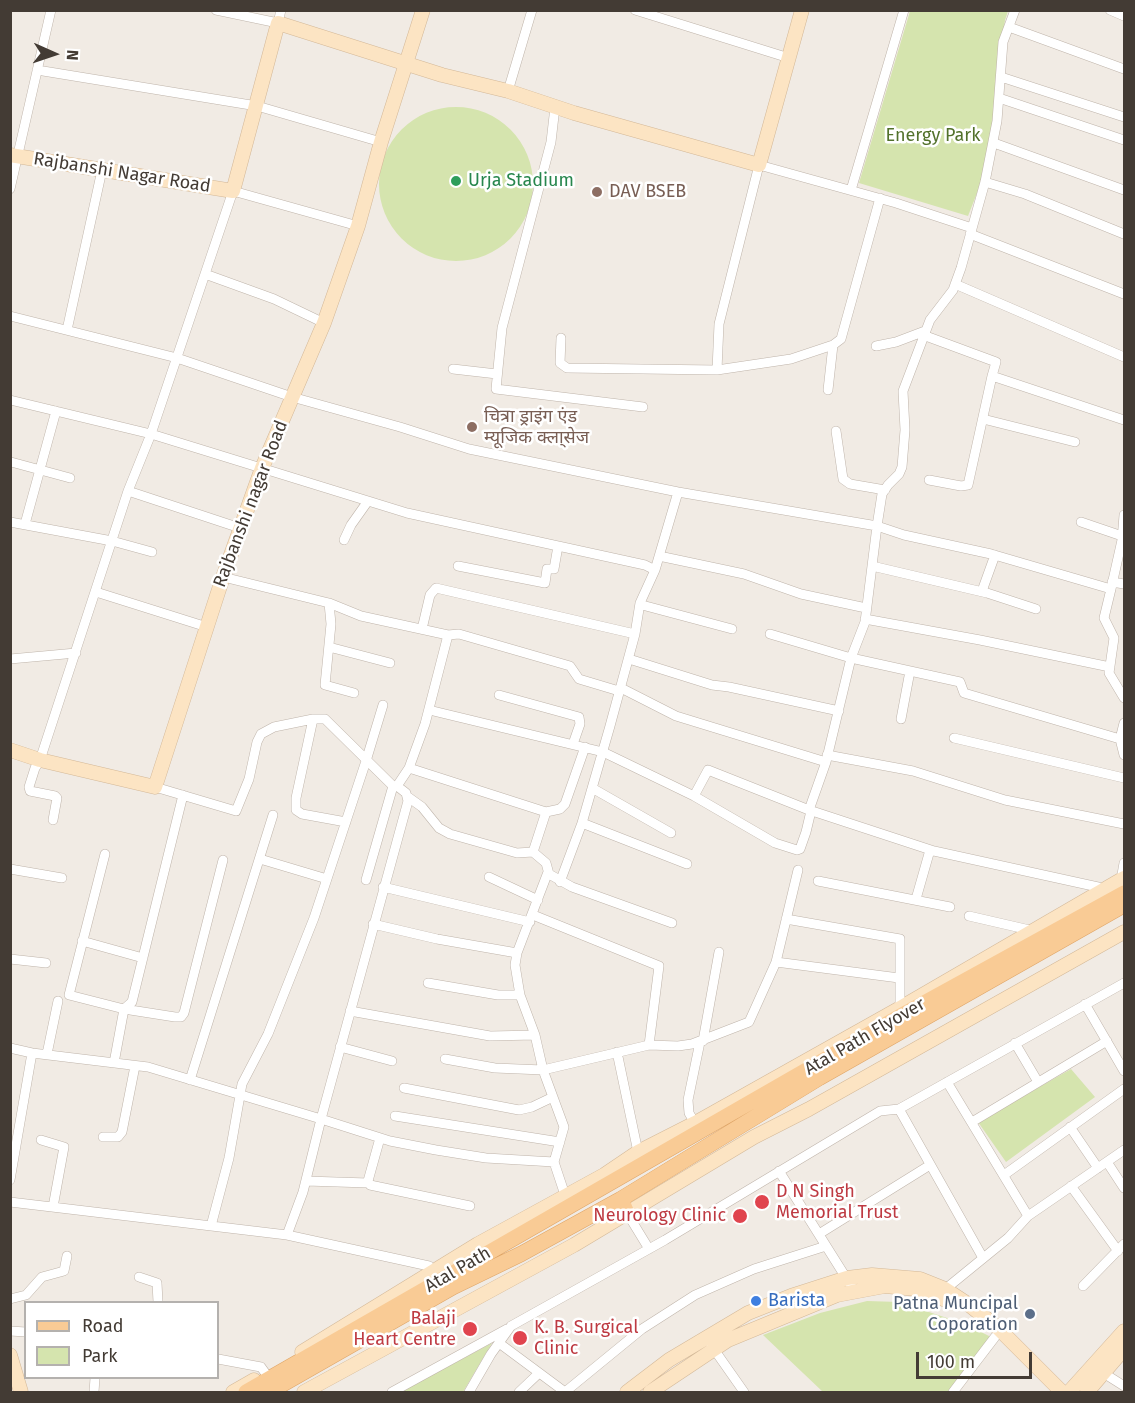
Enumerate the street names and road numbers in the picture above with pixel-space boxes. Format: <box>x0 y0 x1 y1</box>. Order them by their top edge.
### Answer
street label: Rajbanshi Nagar Road <box>32 148 212 198</box>
street label: Rajbanshi nagar Road <box>209 417 293 591</box>
street label: Atal Path Flyover <box>801 994 929 1080</box>
street label: Atal Path <box>421 1242 495 1298</box>

